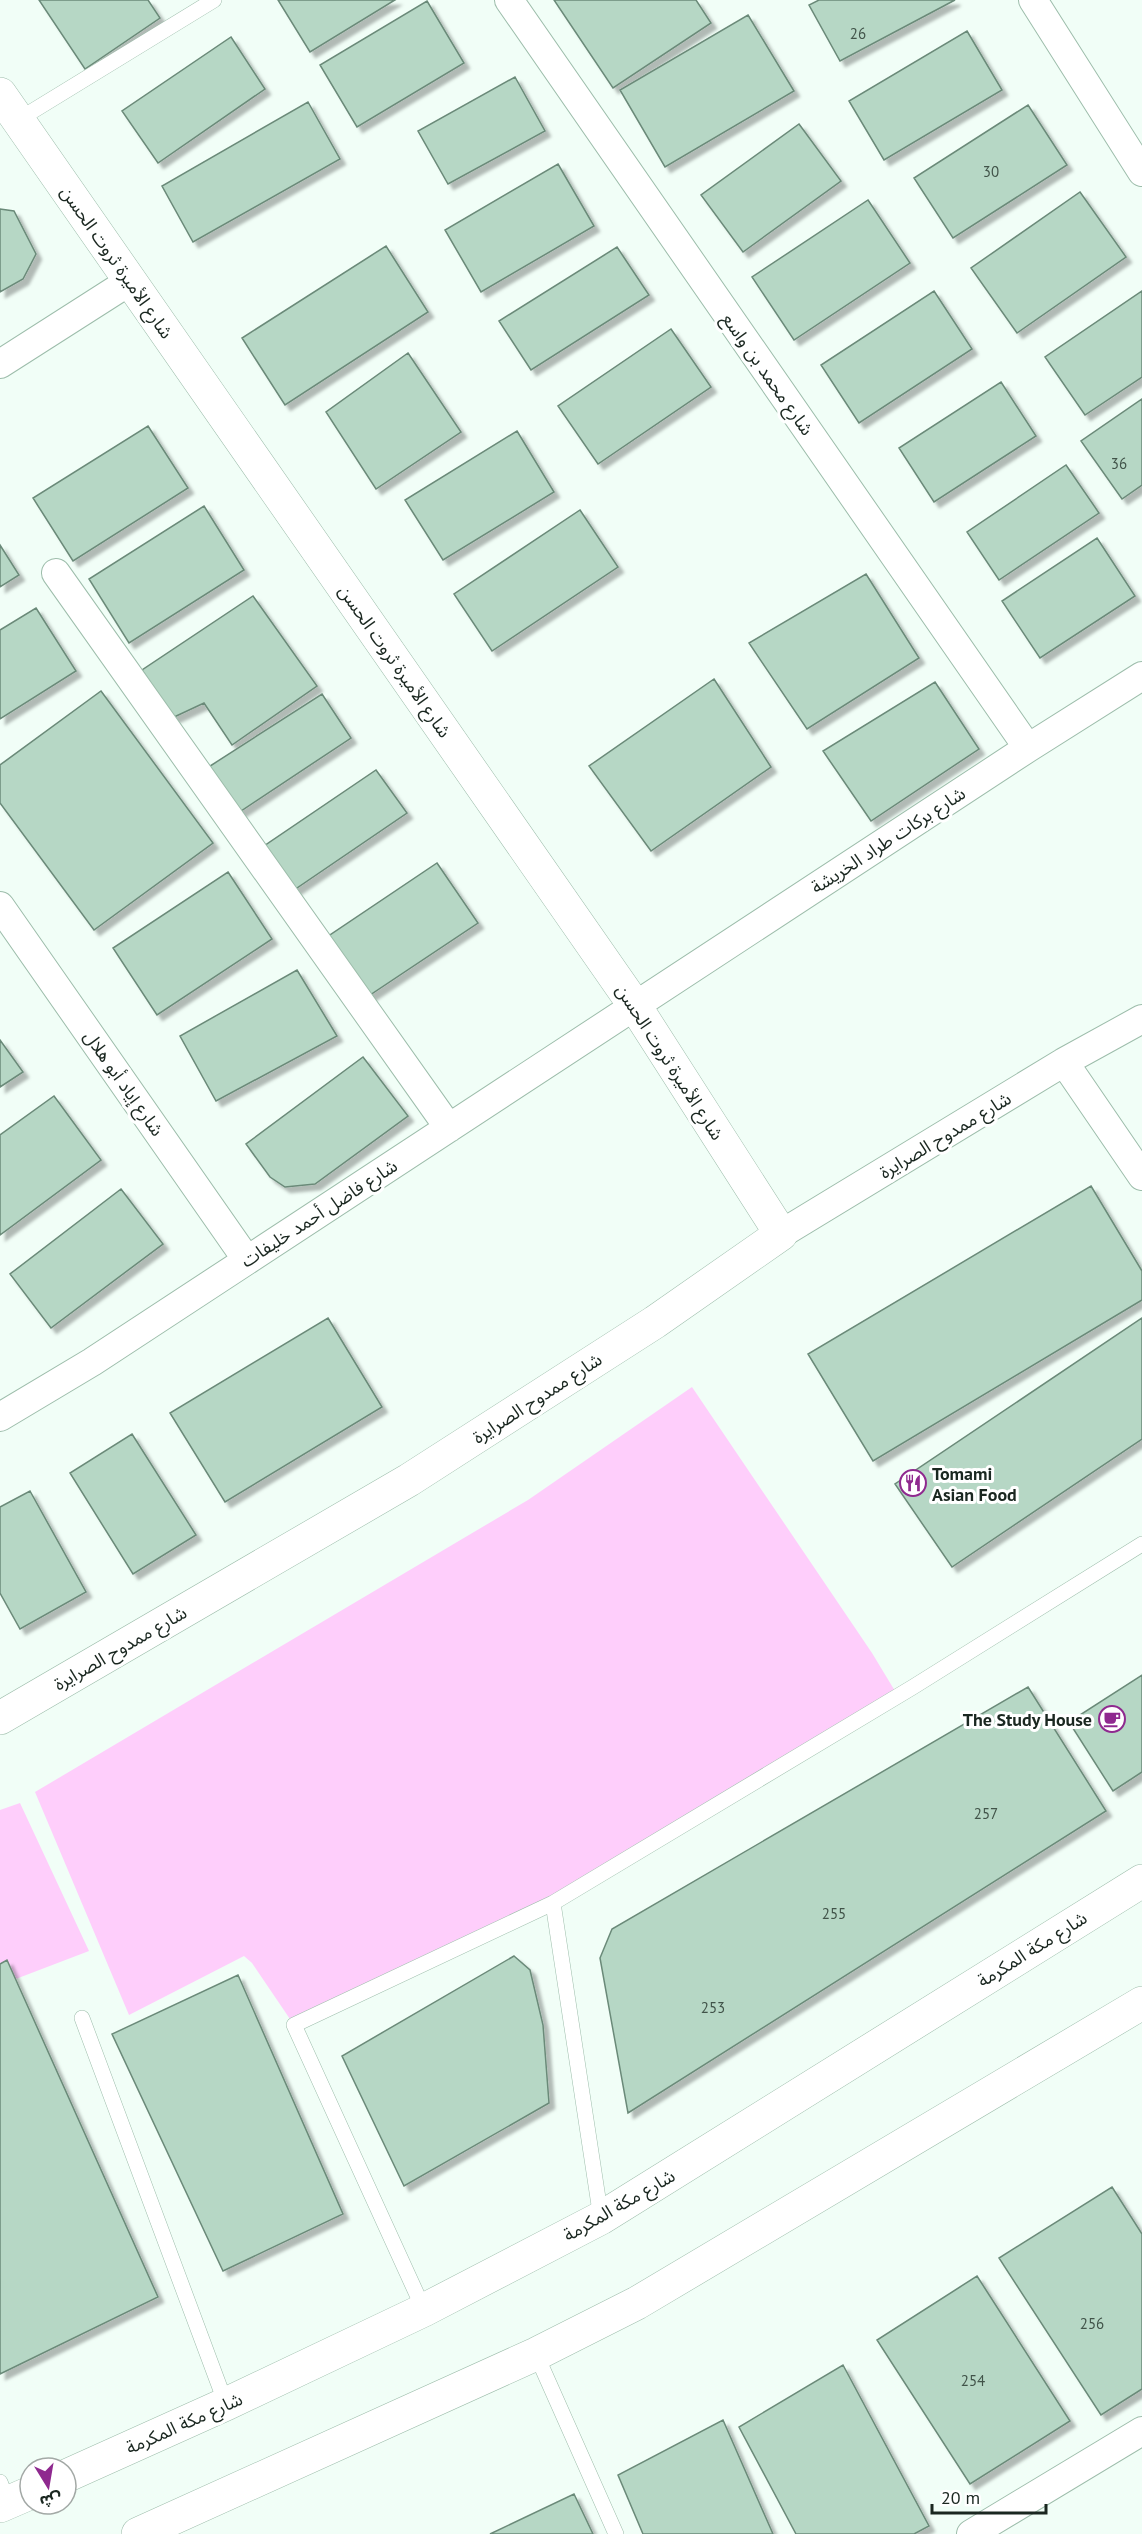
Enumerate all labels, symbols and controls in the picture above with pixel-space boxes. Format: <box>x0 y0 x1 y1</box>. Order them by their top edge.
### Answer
house number: 26 <box>850 24 866 43</box>
house number: 30 <box>983 162 999 181</box>
street label: شارع الأميرة ثروت الحسن <box>53 181 178 345</box>
street label: شارع محمد بن واسع <box>715 308 819 441</box>
house number: 36 <box>1111 454 1127 473</box>
street label: شارع الأميرة ثروت الحسن <box>331 580 456 744</box>
street label: شارع بركات طراد الخريشة <box>806 781 971 901</box>
street label: شارع الأميرة ثروت الحسن <box>608 980 729 1146</box>
street label: شارع إياد أبو هلال <box>77 1026 169 1142</box>
street label: شارع ممدوح الصرايرة <box>875 1087 1017 1186</box>
street label: شارع فاضل أحمد خليفات <box>237 1154 403 1275</box>
street label: شارع ممدوح الصرايرة <box>468 1348 608 1451</box>
place label: Tomami Asian Food <box>932 1462 1017 1506</box>
restaurant icon: Tomami Asian Food <box>898 1468 928 1498</box>
street label: شارع ممدوح الصرايرة <box>49 1601 192 1698</box>
cafe icon: The Study House <box>1097 1704 1127 1734</box>
place label: The Study House <box>963 1708 1092 1731</box>
house number: 257 <box>974 1804 998 1823</box>
house number: 255 <box>822 1904 846 1923</box>
street label: شارع مكة المكرمة <box>973 1906 1093 1994</box>
house number: 253 <box>701 1998 725 2017</box>
street label: شارع مكة المكرمة <box>559 2164 680 2249</box>
house number: 256 <box>1080 2314 1104 2333</box>
house number: 254 <box>961 2371 985 2390</box>
street label: شارع مكة المكرمة <box>122 2387 247 2462</box>
north arrow <box>18 2456 78 2516</box>
scale bar <box>932 2477 1046 2515</box>
text: 20 m <box>941 2486 980 2509</box>
text: ش <box>38 2489 64 2513</box>

